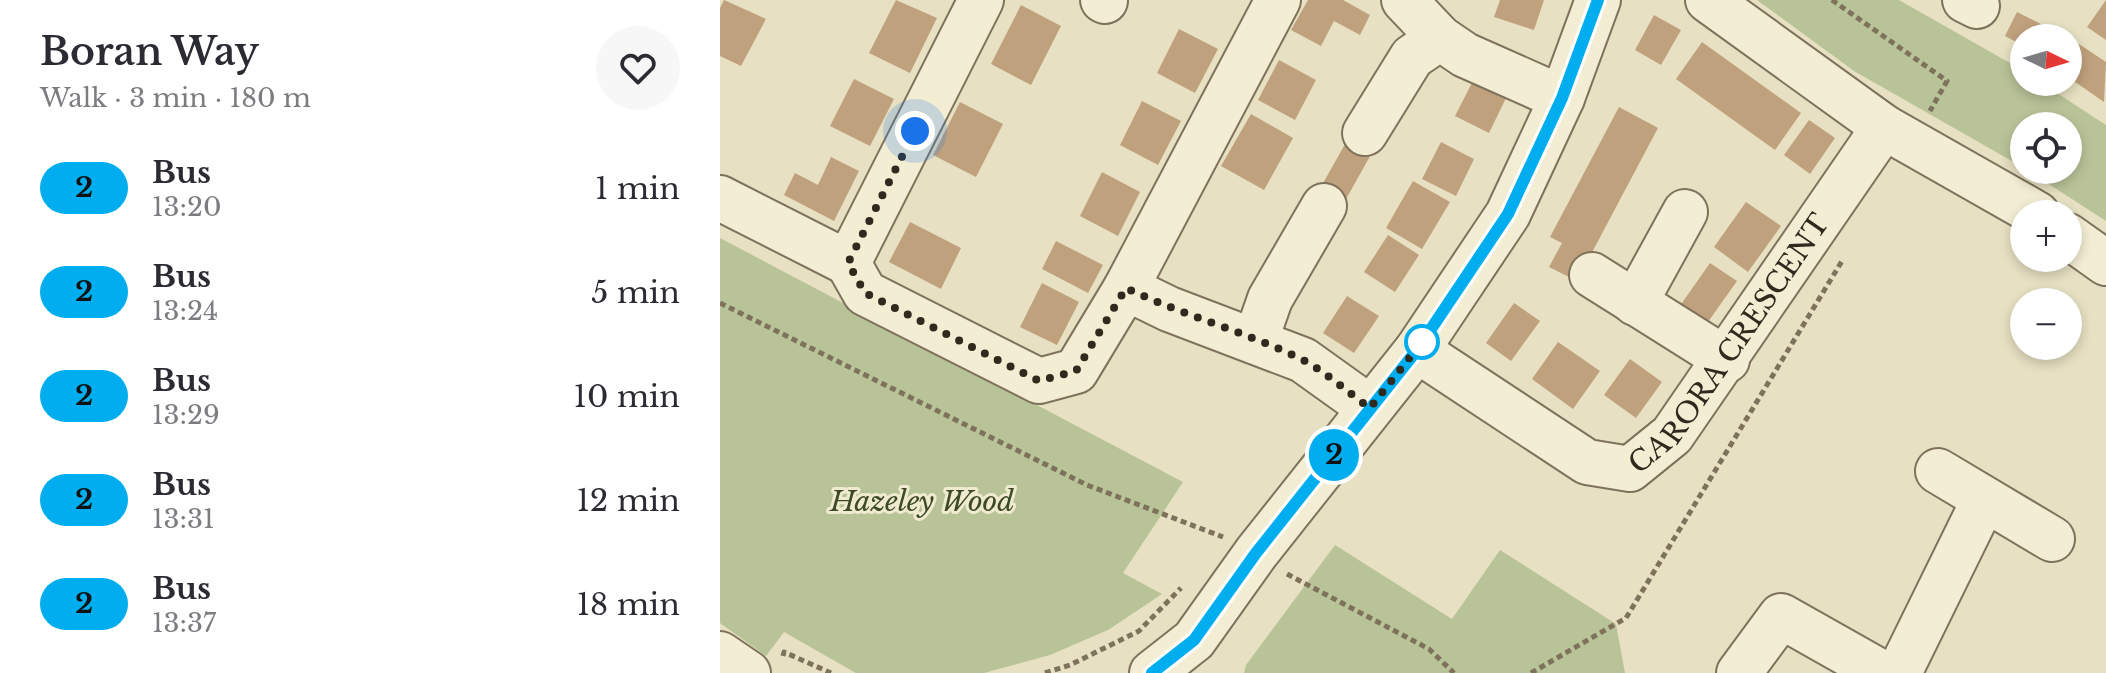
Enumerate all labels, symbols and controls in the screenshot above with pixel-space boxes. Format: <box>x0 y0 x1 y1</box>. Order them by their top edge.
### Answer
north arrow <box>2010 24 2082 96</box>
map controls <box>2010 24 2082 360</box>
button: heart <box>596 26 680 110</box>
text: Boran Way <box>40 28 259 75</box>
text: Walk · 3 min · 180 m <box>40 82 311 114</box>
your location <box>895 111 935 151</box>
button: locate <box>2010 112 2082 184</box>
text: Bus <box>152 154 211 191</box>
text: 2 <box>75 170 93 205</box>
text: 1 min <box>595 170 680 207</box>
text: 13:20 <box>152 191 222 223</box>
button: + <box>2010 200 2082 272</box>
street label: CARORA CRESCENT <box>1622 207 1837 481</box>
text: Bus <box>152 258 211 295</box>
text: 2 <box>75 274 93 309</box>
text: 5 min <box>591 274 680 311</box>
button: − <box>2010 288 2082 360</box>
text: 13:24 <box>152 295 218 327</box>
unlabelled marker <box>1405 325 1439 359</box>
text: Bus <box>152 362 211 399</box>
text: 2 <box>75 378 93 413</box>
text: 10 min <box>574 378 680 415</box>
text: 13:29 <box>152 399 220 431</box>
line badge: 2 <box>1308 429 1360 481</box>
text: 2 <box>1325 437 1343 472</box>
text: Bus <box>152 466 211 503</box>
text: 2 <box>75 482 93 517</box>
text: 12 min <box>576 482 680 519</box>
park label: Hazeley Wood <box>829 484 1014 519</box>
text: 13:31 <box>152 503 215 535</box>
text: Bus <box>152 570 211 607</box>
text: 2 <box>75 586 93 621</box>
text: 18 min <box>577 586 680 623</box>
text: 13:37 <box>152 607 216 639</box>

